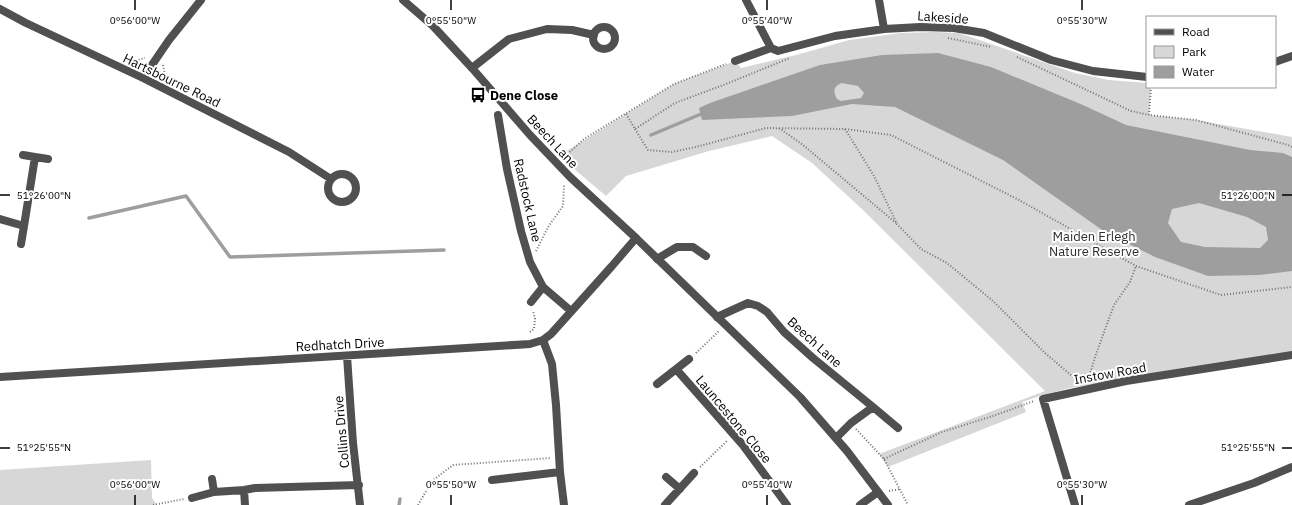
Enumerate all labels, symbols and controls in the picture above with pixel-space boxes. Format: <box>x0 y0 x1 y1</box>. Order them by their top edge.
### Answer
street label: Lakeside <box>917 7 969 28</box>
text: 0°56'00"W <box>110 14 160 27</box>
text: 0°55'50"W <box>426 14 476 27</box>
text: 0°55'40"W <box>742 14 792 27</box>
text: 0°55'30"W <box>1057 14 1107 27</box>
legend <box>1146 16 1276 88</box>
text: Road <box>1182 24 1210 39</box>
text: Park <box>1182 44 1207 59</box>
street label: Hartsbourne Road <box>120 50 223 111</box>
text: Water <box>1182 64 1215 79</box>
bus stop icon: Dene Close <box>469 86 487 104</box>
place label: Dene Close <box>490 87 558 104</box>
street label: Beech Lane <box>523 111 582 172</box>
street label: Radstock Lane <box>510 157 545 243</box>
text: 51°26'00"N <box>17 189 71 202</box>
text: 51°26'00"N <box>1221 189 1275 202</box>
park label: Maiden Erlegh Nature Reserve <box>1049 228 1139 260</box>
street label: Beech Lane <box>784 313 846 371</box>
street label: Redhatch Drive <box>295 334 385 355</box>
street label: Instow Road <box>1072 359 1148 388</box>
street label: Launcestone Close <box>692 372 775 467</box>
street label: Collins Drive <box>330 395 353 469</box>
text: 51°25'55"N <box>17 441 71 454</box>
text: 51°25'55"N <box>1221 441 1275 454</box>
text: 0°56'00"W <box>110 478 160 491</box>
text: 0°55'50"W <box>426 478 476 491</box>
text: 0°55'40"W <box>742 478 792 491</box>
text: 0°55'30"W <box>1057 478 1107 491</box>

